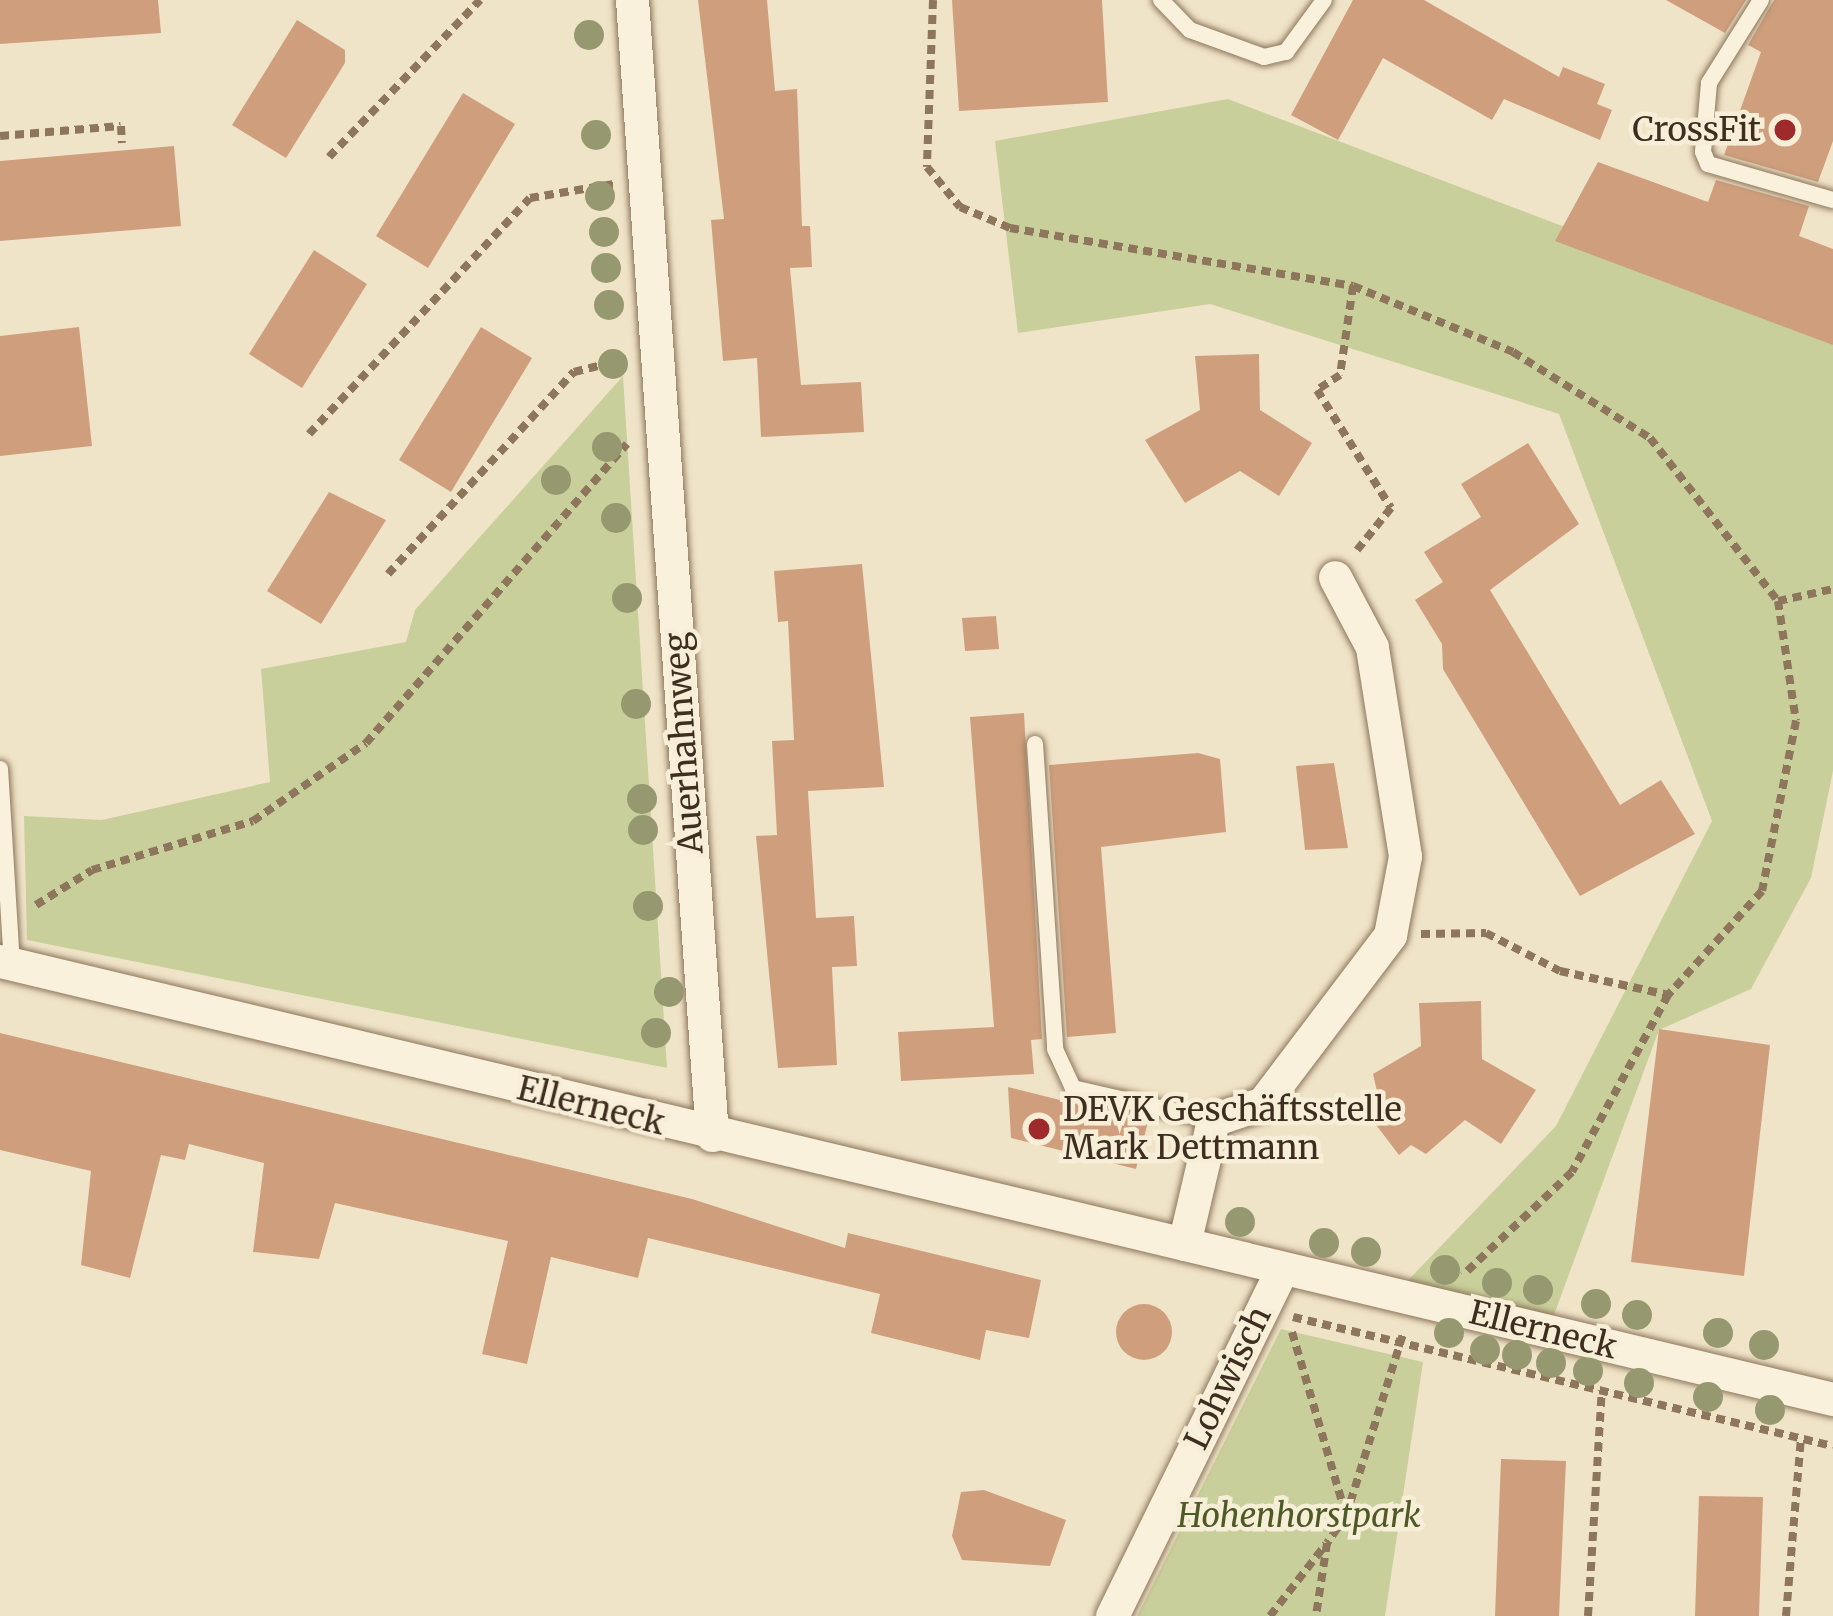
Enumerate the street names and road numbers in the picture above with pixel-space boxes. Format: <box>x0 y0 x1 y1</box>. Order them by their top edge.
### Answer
street label: Auerhahnweg <box>657 631 711 855</box>
street label: Ellerneck <box>513 1069 669 1143</box>
street label: Ellerneck <box>1465 1293 1621 1367</box>
street label: Lohwisch <box>1176 1300 1280 1456</box>

